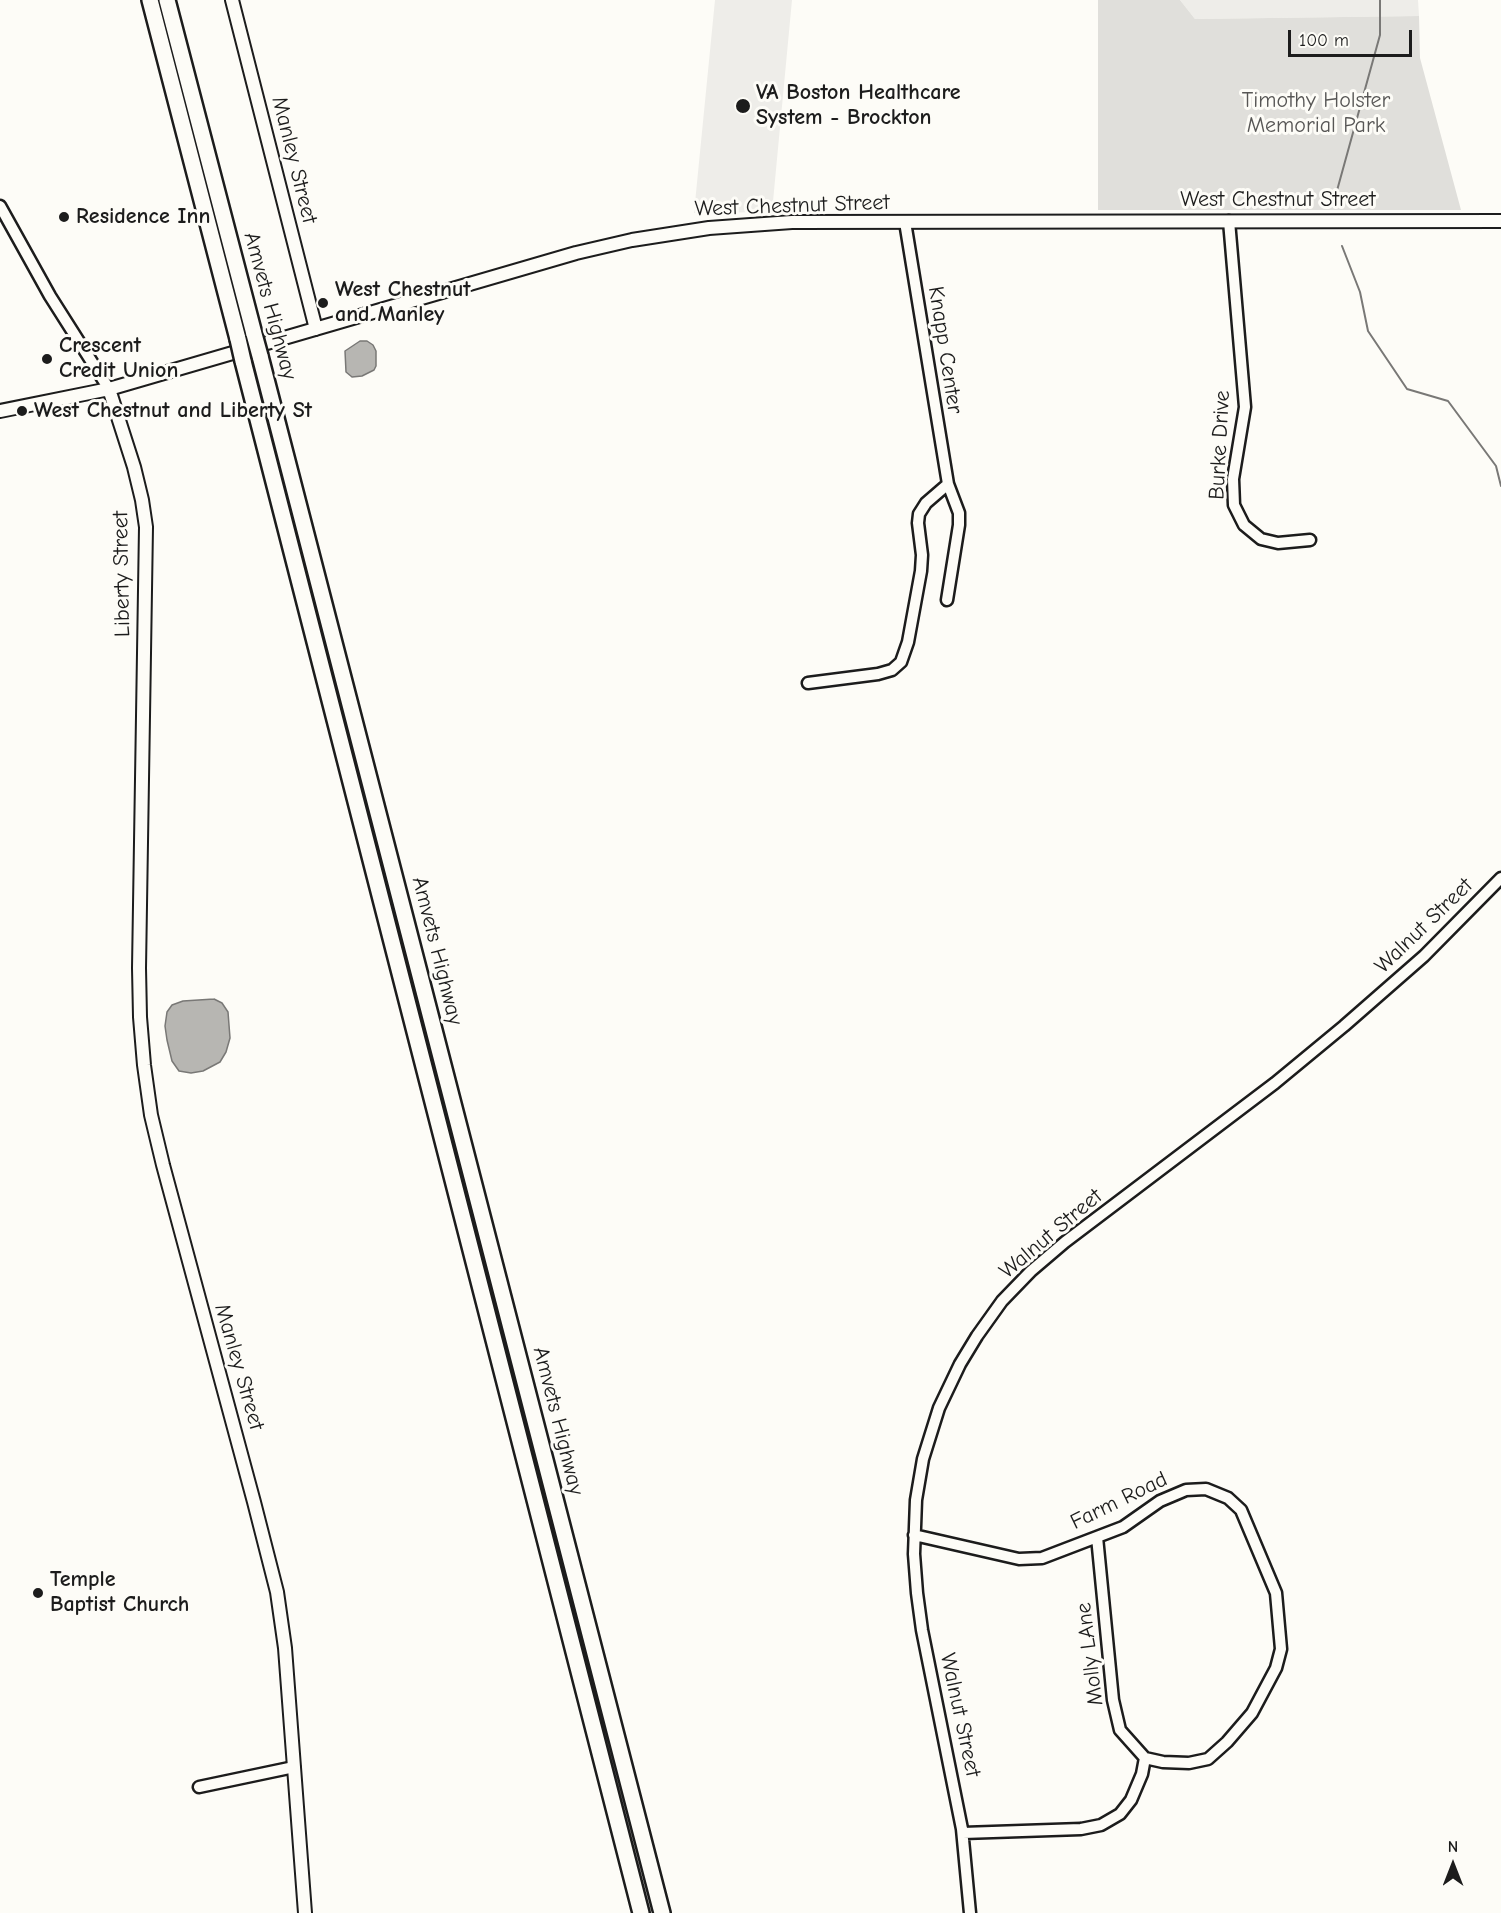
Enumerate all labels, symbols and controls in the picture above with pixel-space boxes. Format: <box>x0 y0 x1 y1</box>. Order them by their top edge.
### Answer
scale bar <box>1291 18 1416 56</box>
text: 100 m <box>1299 30 1349 51</box>
place label: VA Boston Healthcare System - Brockton <box>756 80 960 132</box>
park label: Timothy Holster Memorial Park <box>1242 88 1390 140</box>
street label: Manley Street <box>265 94 323 226</box>
marker: VA Boston Healthcare System - Brockton <box>734 97 752 115</box>
street label: West Chestnut Street <box>1180 187 1376 213</box>
street label: West Chestnut Street <box>694 189 890 223</box>
place label: Residence Inn <box>76 204 210 230</box>
marker: Residence Inn <box>57 210 71 224</box>
street label: Amvets Highway <box>238 229 302 383</box>
place label: West Chestnut and Manley <box>335 277 471 328</box>
street label: Knapp Center <box>922 284 968 416</box>
marker: West Chestnut and Manley <box>316 296 330 310</box>
place label: Crescent Credit Union <box>59 333 178 384</box>
marker: Crescent Credit Union <box>40 352 54 366</box>
street label: Burke Drive <box>1204 390 1236 500</box>
place label: West Chestnut and Liberty St <box>34 398 312 424</box>
marker: West Chestnut and Liberty St <box>15 404 29 418</box>
street label: Liberty Street <box>108 511 136 637</box>
street label: Walnut Street <box>1370 873 1478 979</box>
street label: Amvets Highway <box>406 874 468 1028</box>
street label: Walnut Street <box>994 1183 1108 1285</box>
street label: Manley Street <box>208 1301 270 1433</box>
street label: Amvets Highway <box>527 1344 589 1498</box>
street label: Farm Road <box>1066 1466 1172 1536</box>
place label: Temple Baptist Church <box>50 1567 189 1618</box>
marker: Temple Baptist Church <box>31 1586 45 1600</box>
street label: Molly LAne <box>1071 1601 1109 1707</box>
street label: Walnut Street <box>934 1651 986 1779</box>
north arrow <box>1423 1835 1483 1895</box>
text: N <box>1448 1838 1458 1856</box>

